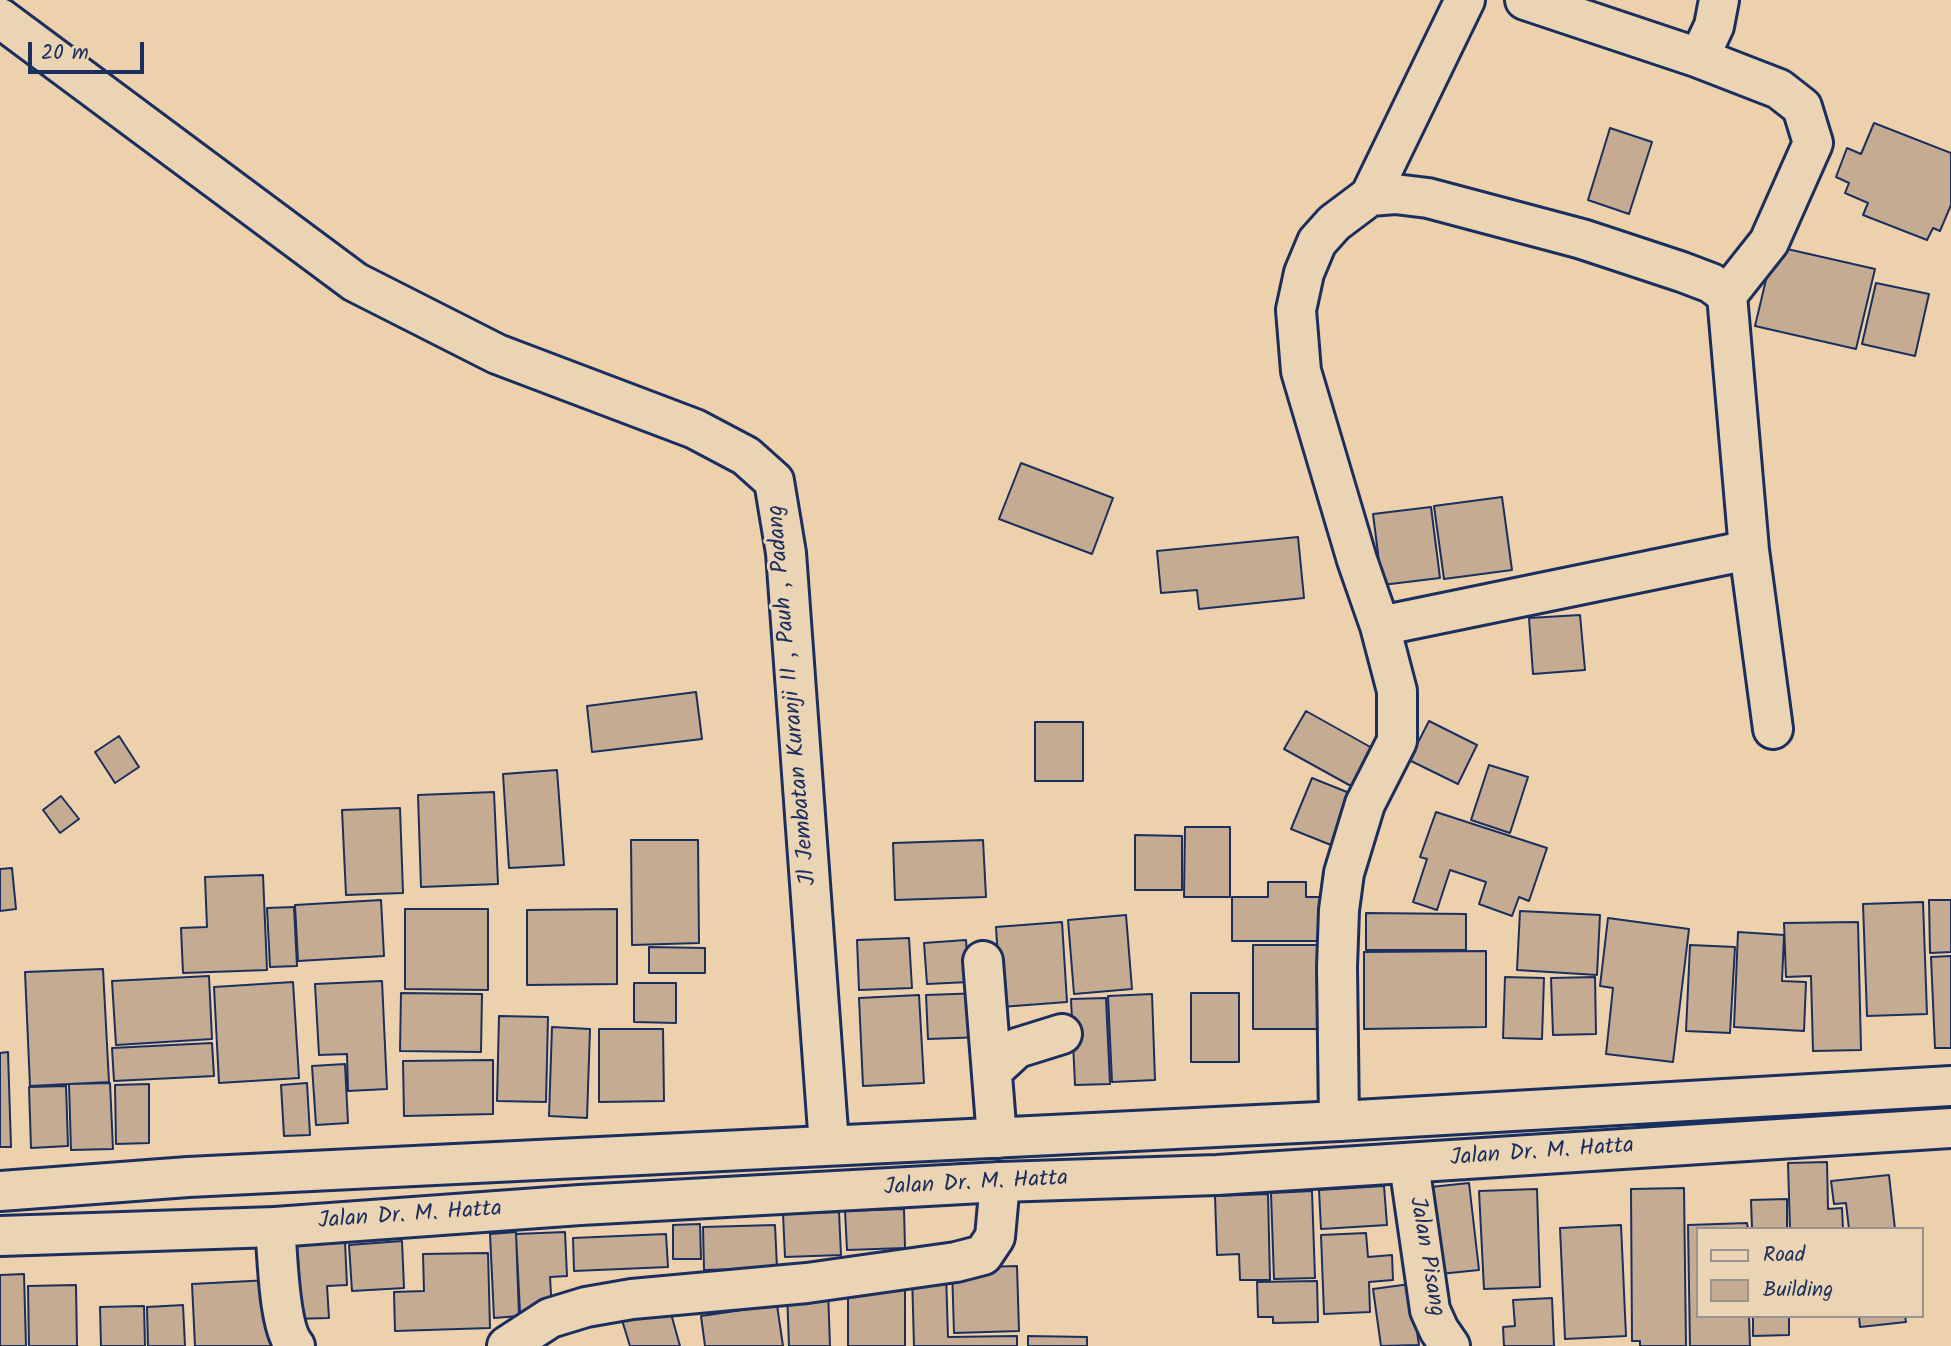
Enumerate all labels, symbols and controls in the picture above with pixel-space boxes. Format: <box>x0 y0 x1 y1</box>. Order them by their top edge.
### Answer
scale bar <box>32 28 147 72</box>
text: 20 m <box>41 37 89 70</box>
street label: Jl Jembatan Kuranji II , Pauh , Padang <box>764 504 824 886</box>
street label: Jalan Dr. M. Hatta <box>1449 1134 1635 1174</box>
street label: Jalan Dr. M. Hatta <box>883 1166 1069 1204</box>
street label: Jalan Pisang <box>1401 1195 1449 1319</box>
street label: Jalan Dr. M. Hatta <box>317 1197 503 1237</box>
legend <box>1696 1227 1923 1318</box>
text: Road <box>1763 1239 1805 1272</box>
text: Building <box>1763 1274 1833 1307</box>

